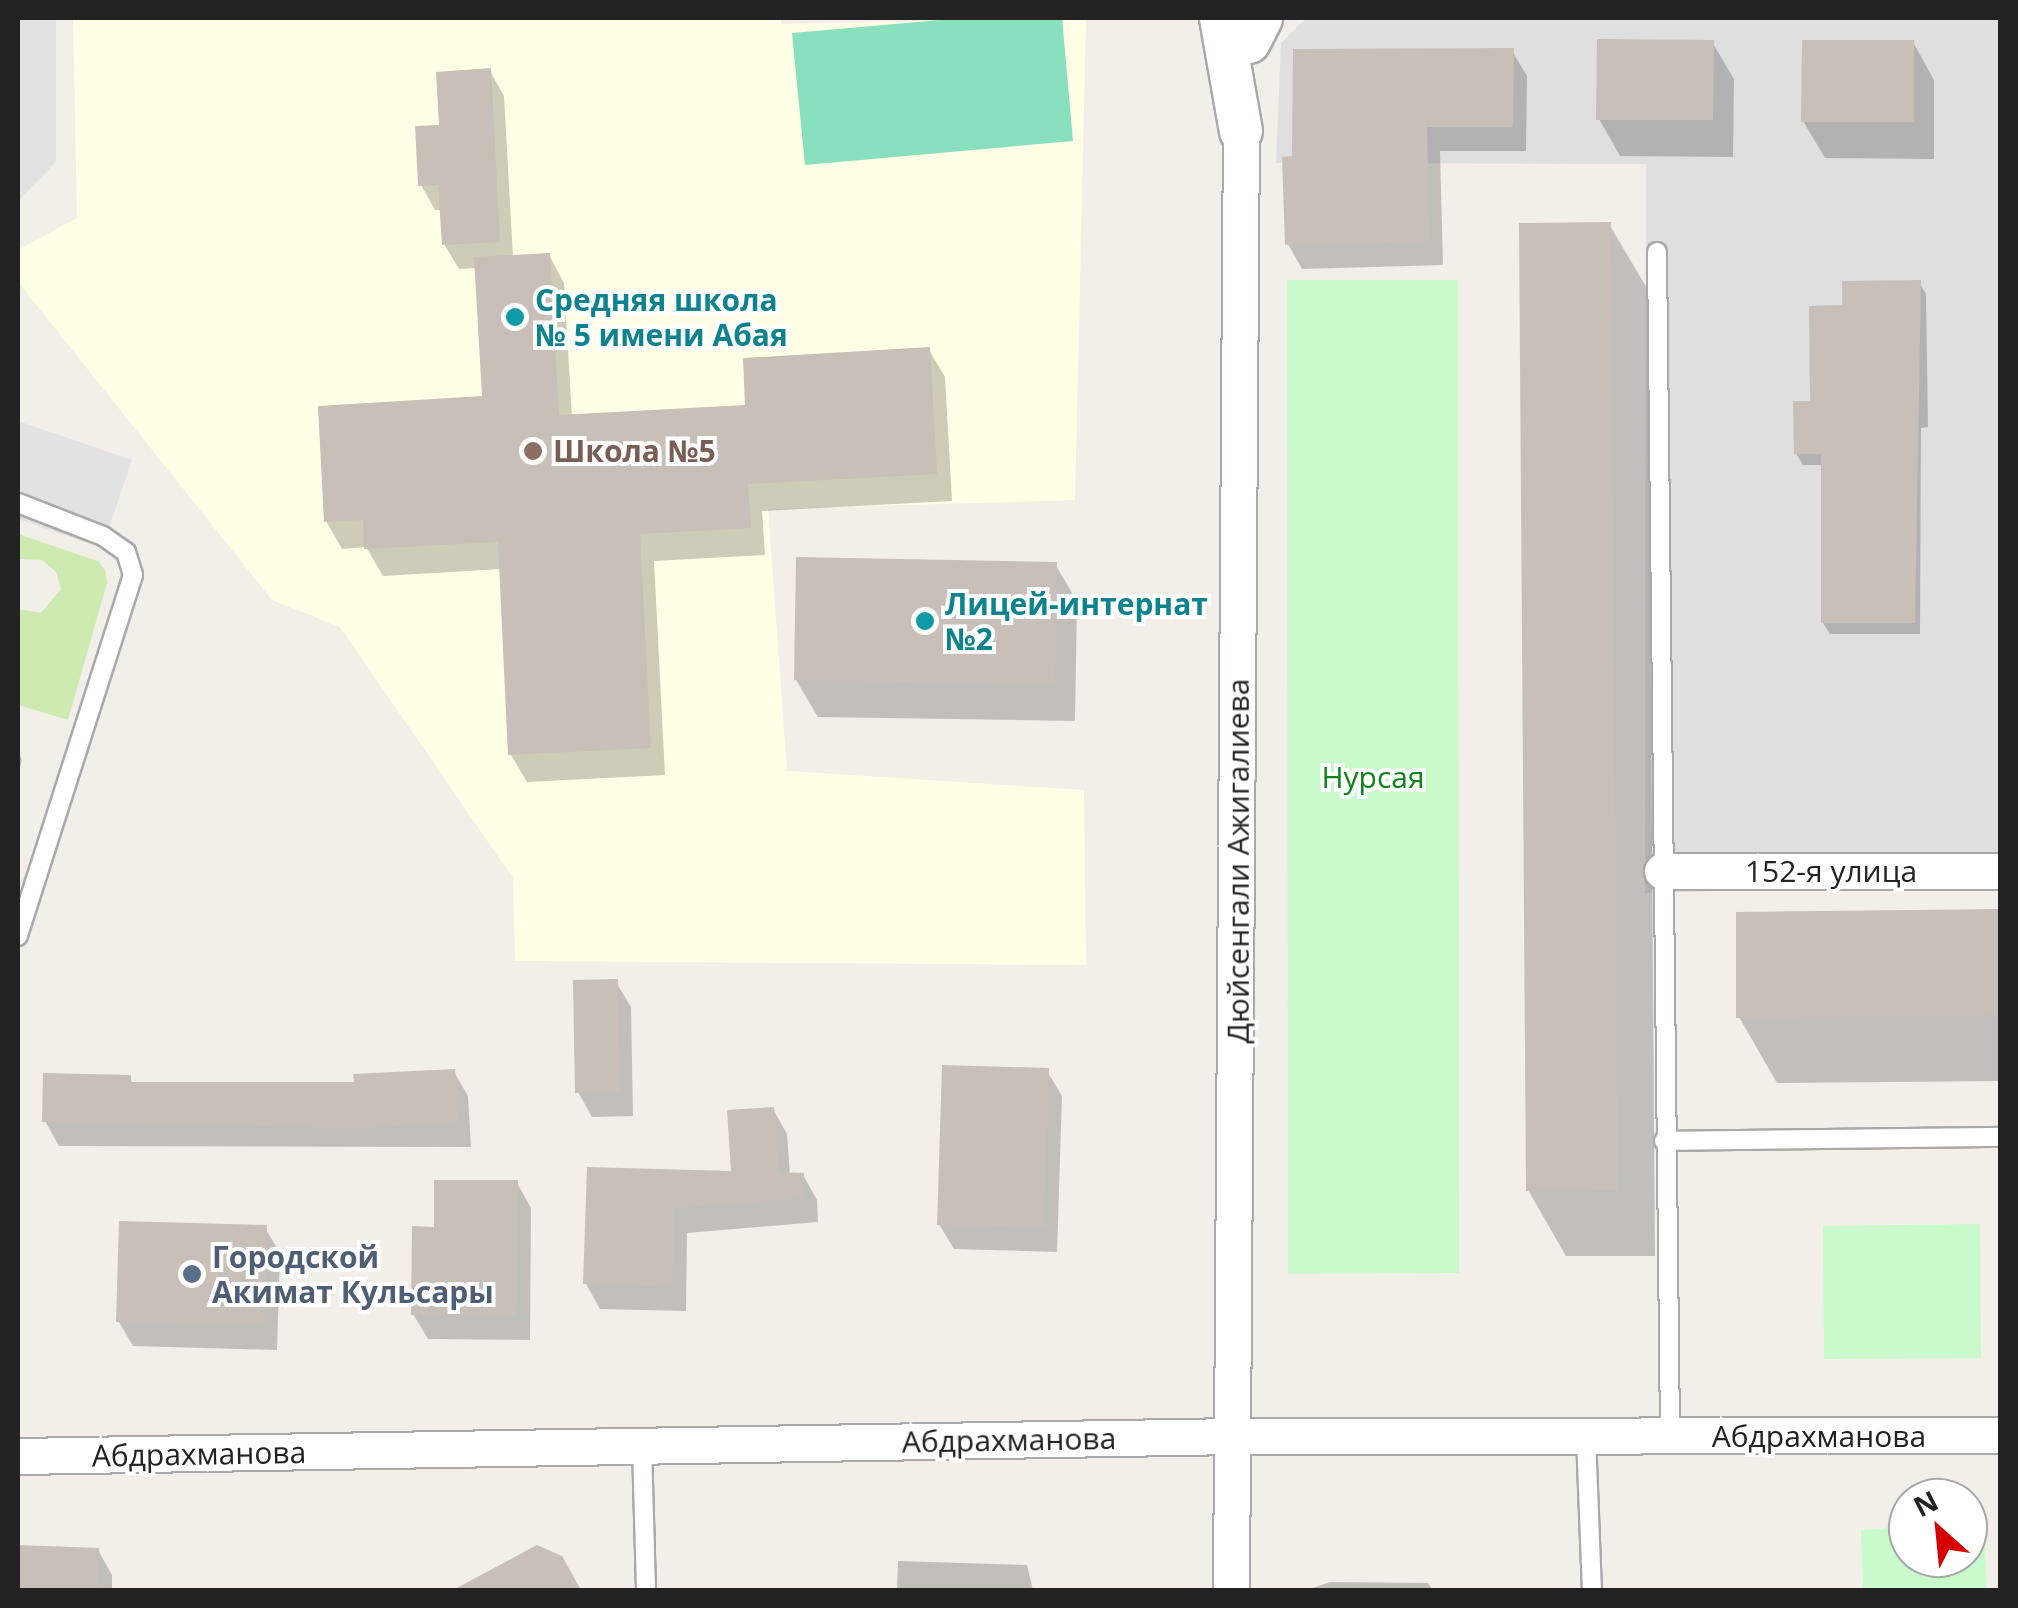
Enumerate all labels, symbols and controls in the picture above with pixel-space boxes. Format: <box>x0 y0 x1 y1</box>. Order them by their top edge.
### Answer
place label: Средняя школа № 5 имени Абая <box>535 282 788 352</box>
marker: Средняя школа № 5 имени Абая <box>504 306 526 328</box>
place label: Школа №5 <box>553 433 716 469</box>
marker: Школа №5 <box>522 440 544 462</box>
place label: Лицей-интернат №2 <box>945 586 1208 656</box>
marker: Лицей-интернат №2 <box>914 610 936 632</box>
street label: Дюйсенгали Ажигалиева <box>1220 679 1256 1043</box>
park label: Нурсая <box>1321 759 1425 795</box>
street label: 152-я улица <box>1745 853 1917 889</box>
place label: Городской Акимат Кульсары <box>212 1239 494 1310</box>
marker: Городской Акимат Кульсары <box>181 1263 203 1285</box>
street label: Абдрахманова <box>1712 1418 1926 1454</box>
street label: Абдрахманова <box>902 1420 1116 1460</box>
street label: Абдрахманова <box>92 1434 306 1474</box>
north arrow <box>1888 1478 1988 1578</box>
text: N <box>1907 1481 1944 1525</box>

